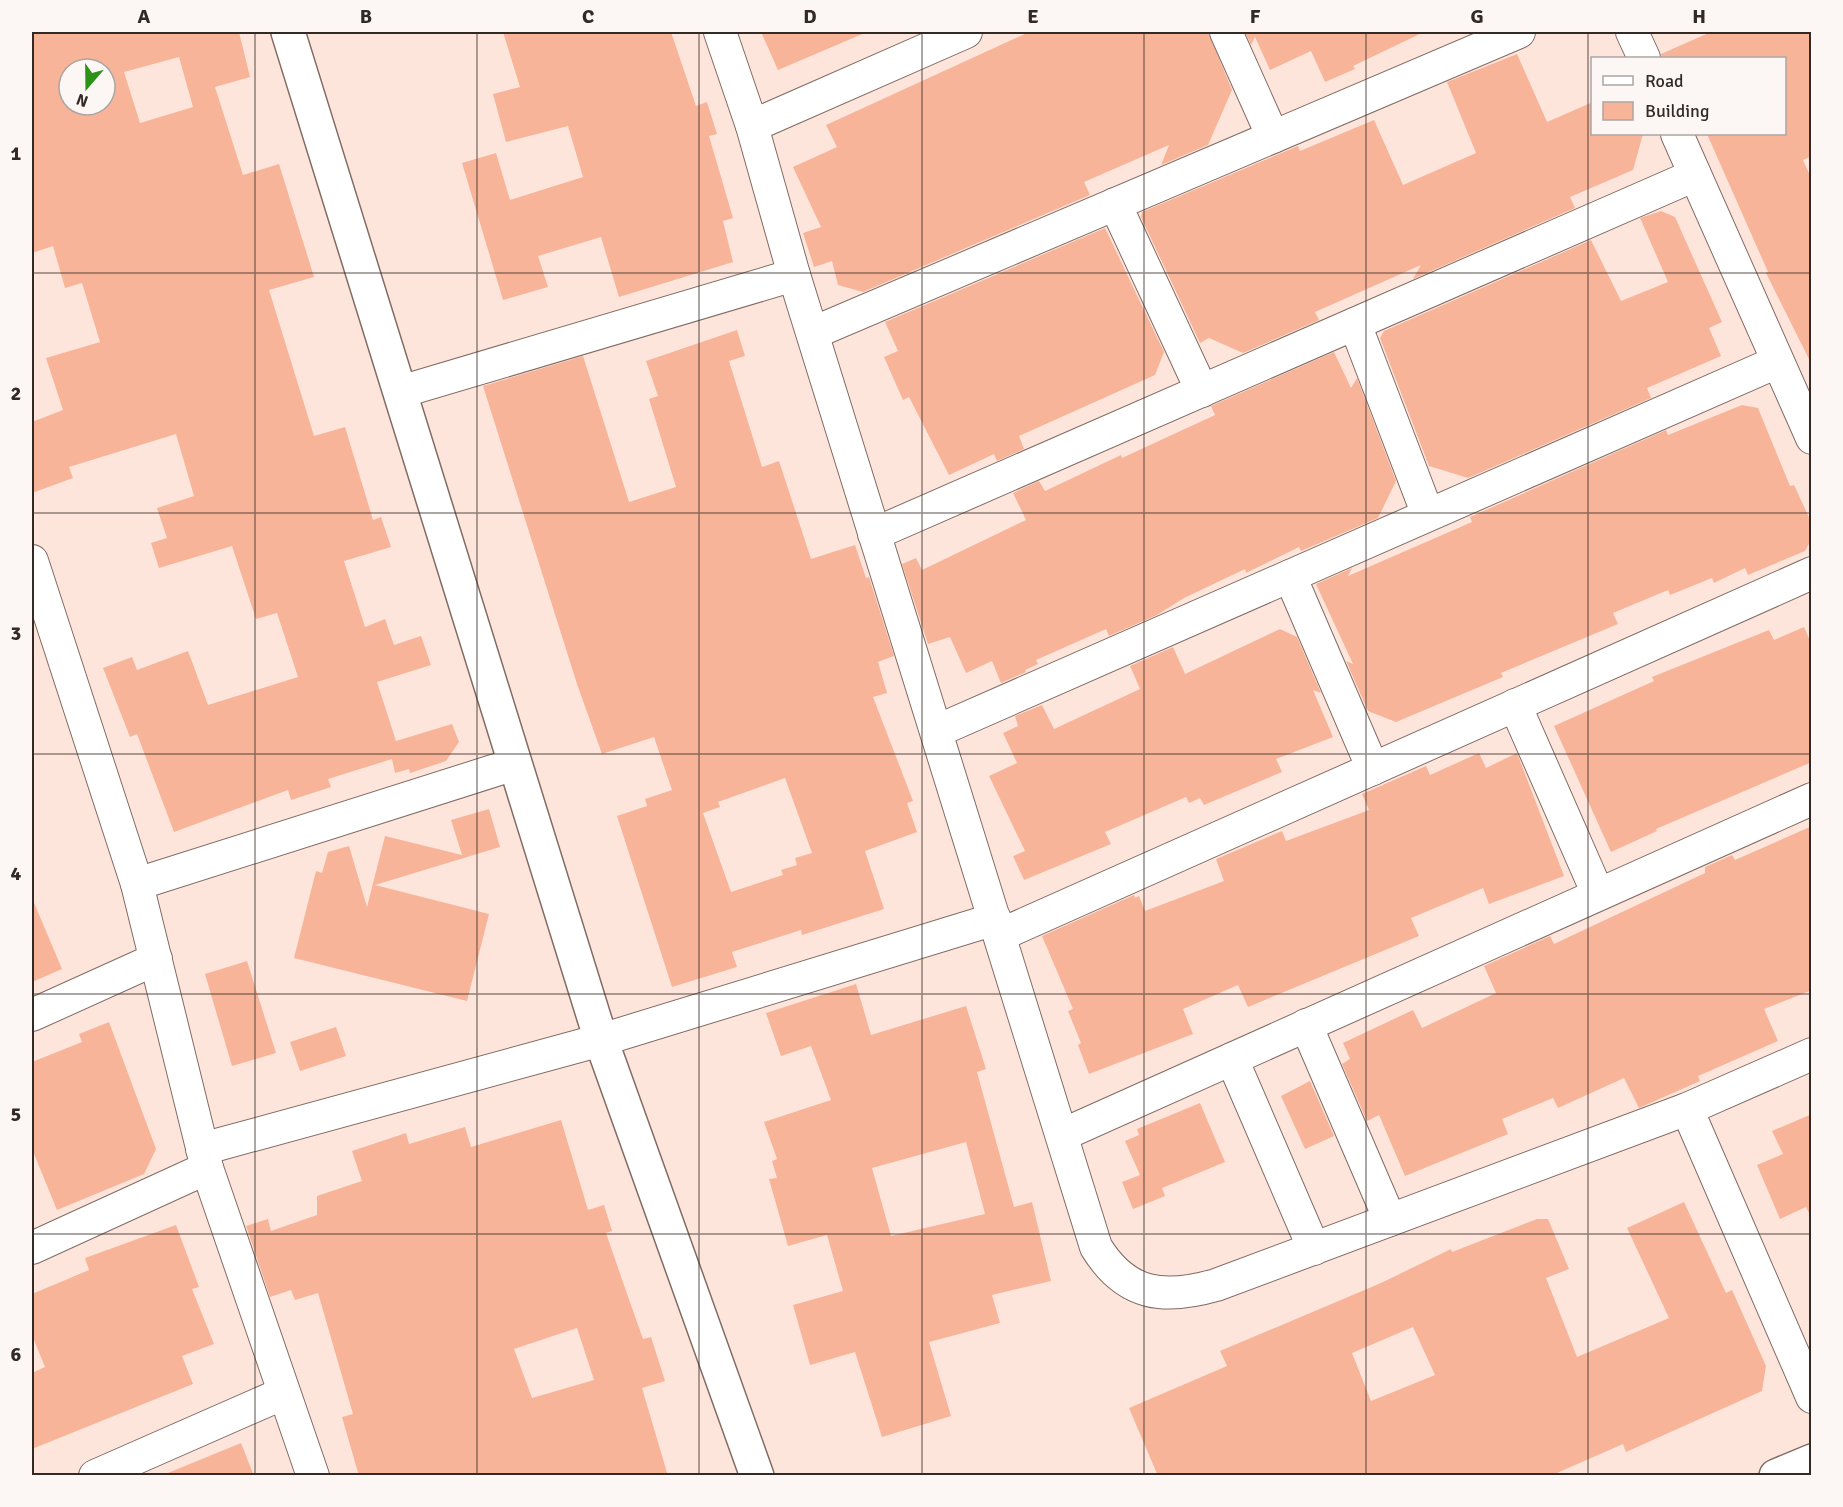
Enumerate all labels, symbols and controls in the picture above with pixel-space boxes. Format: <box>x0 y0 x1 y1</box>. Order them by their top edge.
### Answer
text: A <box>138 4 151 29</box>
text: B <box>360 4 372 29</box>
text: C <box>582 4 594 29</box>
text: D <box>803 4 817 29</box>
text: E <box>1027 4 1039 29</box>
text: F <box>1250 4 1261 29</box>
text: G <box>1470 4 1484 29</box>
text: H <box>1692 4 1706 29</box>
north arrow <box>57 57 117 117</box>
legend <box>1591 57 1786 135</box>
text: Road <box>1645 70 1684 92</box>
text: N <box>74 89 91 111</box>
text: Building <box>1645 100 1709 122</box>
text: 1 <box>11 141 22 166</box>
text: 2 <box>11 381 21 406</box>
text: 3 <box>11 621 21 646</box>
text: 4 <box>11 861 22 886</box>
text: 5 <box>11 1102 21 1127</box>
text: 6 <box>11 1342 22 1367</box>

